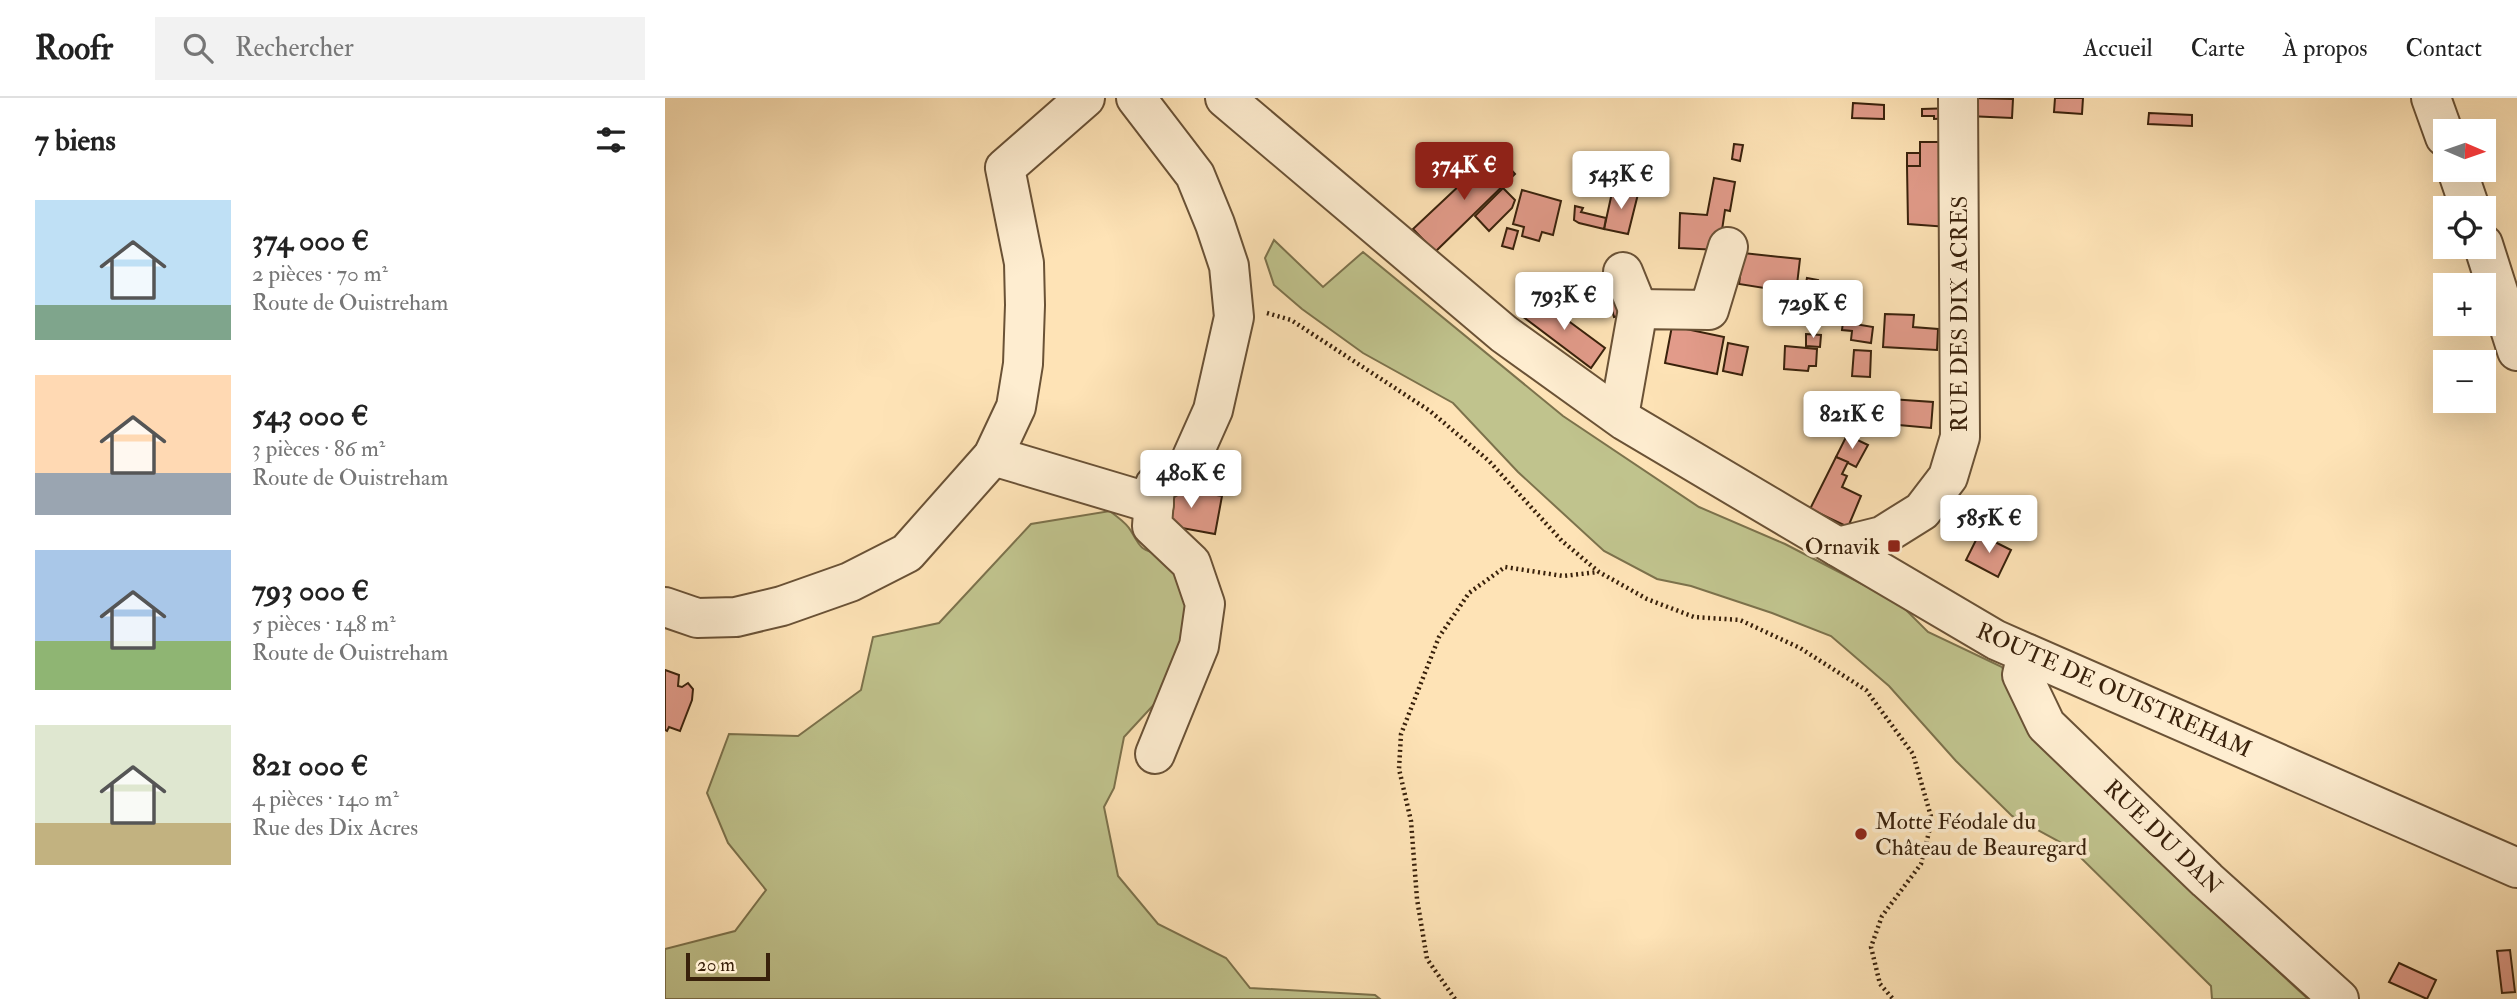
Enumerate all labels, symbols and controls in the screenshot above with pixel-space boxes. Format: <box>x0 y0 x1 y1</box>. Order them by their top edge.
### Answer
search box <box>155 17 645 80</box>
text: Roofr <box>35 28 113 69</box>
icon: search <box>179 29 217 67</box>
text: Rechercher <box>235 32 354 64</box>
text: Accueil <box>2083 33 2153 64</box>
text: Carte <box>2191 33 2245 64</box>
text: À propos <box>2283 33 2368 64</box>
text: Contact <box>2406 33 2482 64</box>
north arrow <box>2433 119 2495 182</box>
map controls <box>2433 119 2496 413</box>
icon: filters <box>592 121 630 159</box>
text: 7 biens <box>35 122 116 159</box>
pin: 374K € <box>1407 142 1521 202</box>
text: 374K € <box>1431 150 1497 179</box>
pin: 543K € <box>1564 152 1678 211</box>
text: 543K € <box>1588 159 1654 188</box>
street label: RUE DES DIX ACRES <box>1945 196 1974 432</box>
button: locate <box>2433 196 2496 259</box>
text: 374 000 € <box>252 222 369 259</box>
icon: home <box>91 228 175 312</box>
text: 2 pièces · 70 m² <box>252 259 388 288</box>
pin: 793K € <box>1507 272 1621 332</box>
button: + <box>2433 273 2496 336</box>
text: 793K € <box>1531 280 1597 309</box>
pin: 729K € <box>1756 280 1870 340</box>
text: Route de Ouistreham <box>252 288 448 317</box>
text: 729K € <box>1779 288 1847 317</box>
button: − <box>2433 350 2496 413</box>
pin: 821K € <box>1795 392 1909 451</box>
text: 543 000 € <box>252 397 368 434</box>
text: 821K € <box>1819 399 1885 428</box>
icon: home <box>91 403 175 487</box>
text: 3 pièces · 86 m² <box>252 434 385 463</box>
pin: 480K € <box>1134 450 1248 510</box>
text: 480K € <box>1156 458 1226 487</box>
text: Route de Ouistreham <box>252 463 448 492</box>
pin: 585K € <box>1932 496 2046 555</box>
text: 585K € <box>1956 503 2022 532</box>
place label: Ornavik <box>1805 532 1880 561</box>
marker: Ornavik <box>1886 538 1902 554</box>
text: 793 000 € <box>252 572 369 609</box>
icon: home <box>91 578 175 662</box>
text: 5 pièces · 148 m² <box>252 609 396 638</box>
street label: ROUTE DE OUISTREHAM <box>1972 616 2256 764</box>
text: Route de Ouistreham <box>252 638 448 667</box>
text: 821 000 € <box>252 747 368 784</box>
icon: home <box>91 753 175 837</box>
street label: RUE DU DAN <box>2098 773 2228 901</box>
text: 4 pièces · 140 m² <box>252 784 399 813</box>
place label: Motte Féodale du Château de Beauregard <box>1875 807 2087 862</box>
text: Rue des Dix Acres <box>252 813 418 842</box>
marker: Motte Féodale du Château de Beauregard <box>1853 826 1869 842</box>
scale bar <box>686 950 770 982</box>
text: 20 m <box>697 953 735 977</box>

